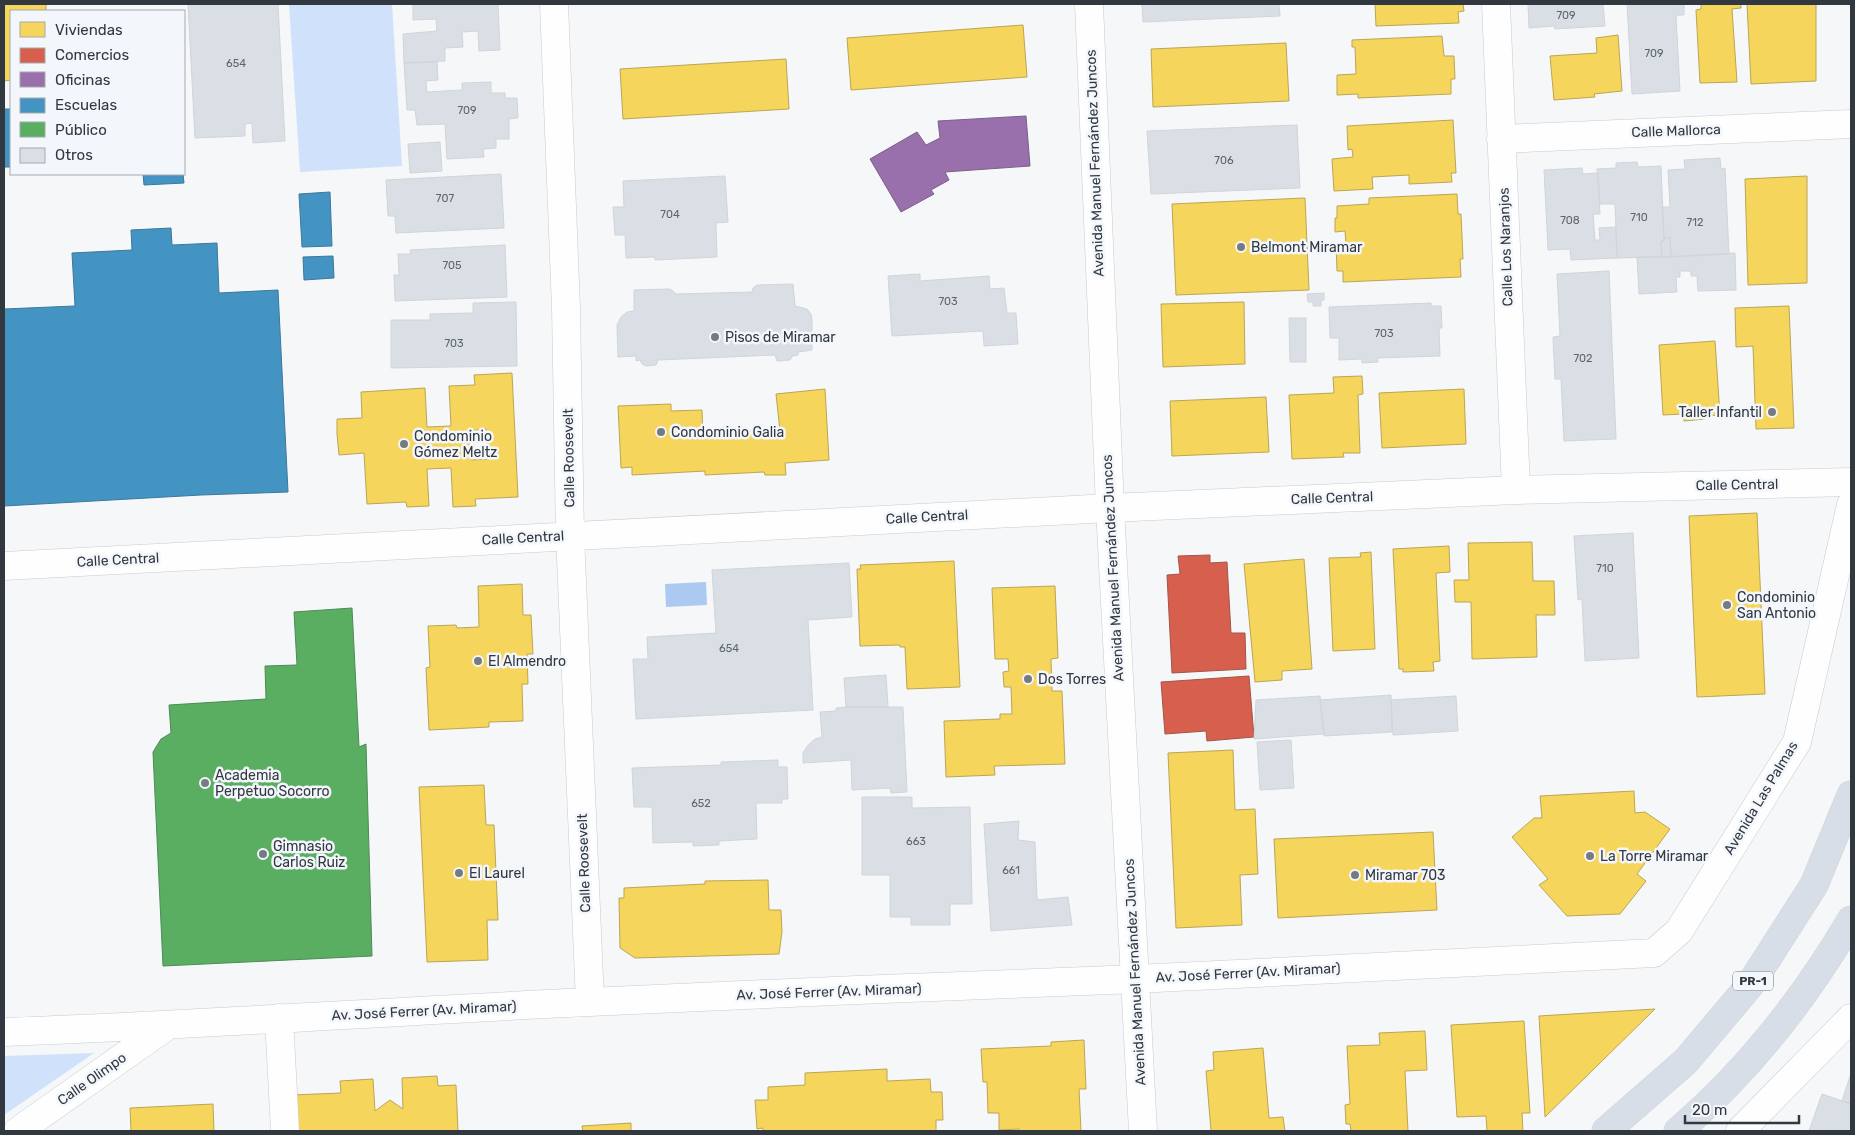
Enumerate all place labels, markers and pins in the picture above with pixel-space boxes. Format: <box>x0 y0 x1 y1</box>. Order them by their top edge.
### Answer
place label: Belmont Miramar <box>1251 239 1363 256</box>
marker: Belmont Miramar <box>1235 241 1247 253</box>
place label: Pisos de Miramar <box>725 329 836 346</box>
marker: Pisos de Miramar <box>709 331 721 343</box>
place label: Taller Infantil <box>1679 404 1762 421</box>
marker: Taller Infantil <box>1766 406 1778 418</box>
place label: Condominio Galia <box>671 424 784 441</box>
marker: Condominio Galia <box>655 426 667 438</box>
place label: Condominio Gómez Meltz <box>414 428 497 461</box>
marker: Condominio Gómez Meltz <box>398 438 410 450</box>
place label: Condominio San Antonio <box>1737 589 1816 622</box>
marker: Condominio San Antonio <box>1721 599 1733 611</box>
place label: El Almendro <box>488 653 566 670</box>
marker: El Almendro <box>472 655 484 667</box>
place label: Dos Torres <box>1038 671 1106 688</box>
marker: Dos Torres <box>1022 673 1034 685</box>
place label: Academia Perpetuo Socorro <box>215 767 330 800</box>
marker: Academia Perpetuo Socorro <box>199 777 211 789</box>
place label: Gimnasio Carlos Ruiz <box>273 838 346 871</box>
marker: Gimnasio Carlos Ruiz <box>257 848 269 860</box>
place label: La Torre Miramar <box>1600 848 1709 865</box>
marker: La Torre Miramar <box>1584 850 1596 862</box>
place label: El Laurel <box>469 865 525 882</box>
marker: El Laurel <box>453 867 465 879</box>
place label: Miramar 703 <box>1365 867 1446 884</box>
marker: Miramar 703 <box>1349 869 1361 881</box>

